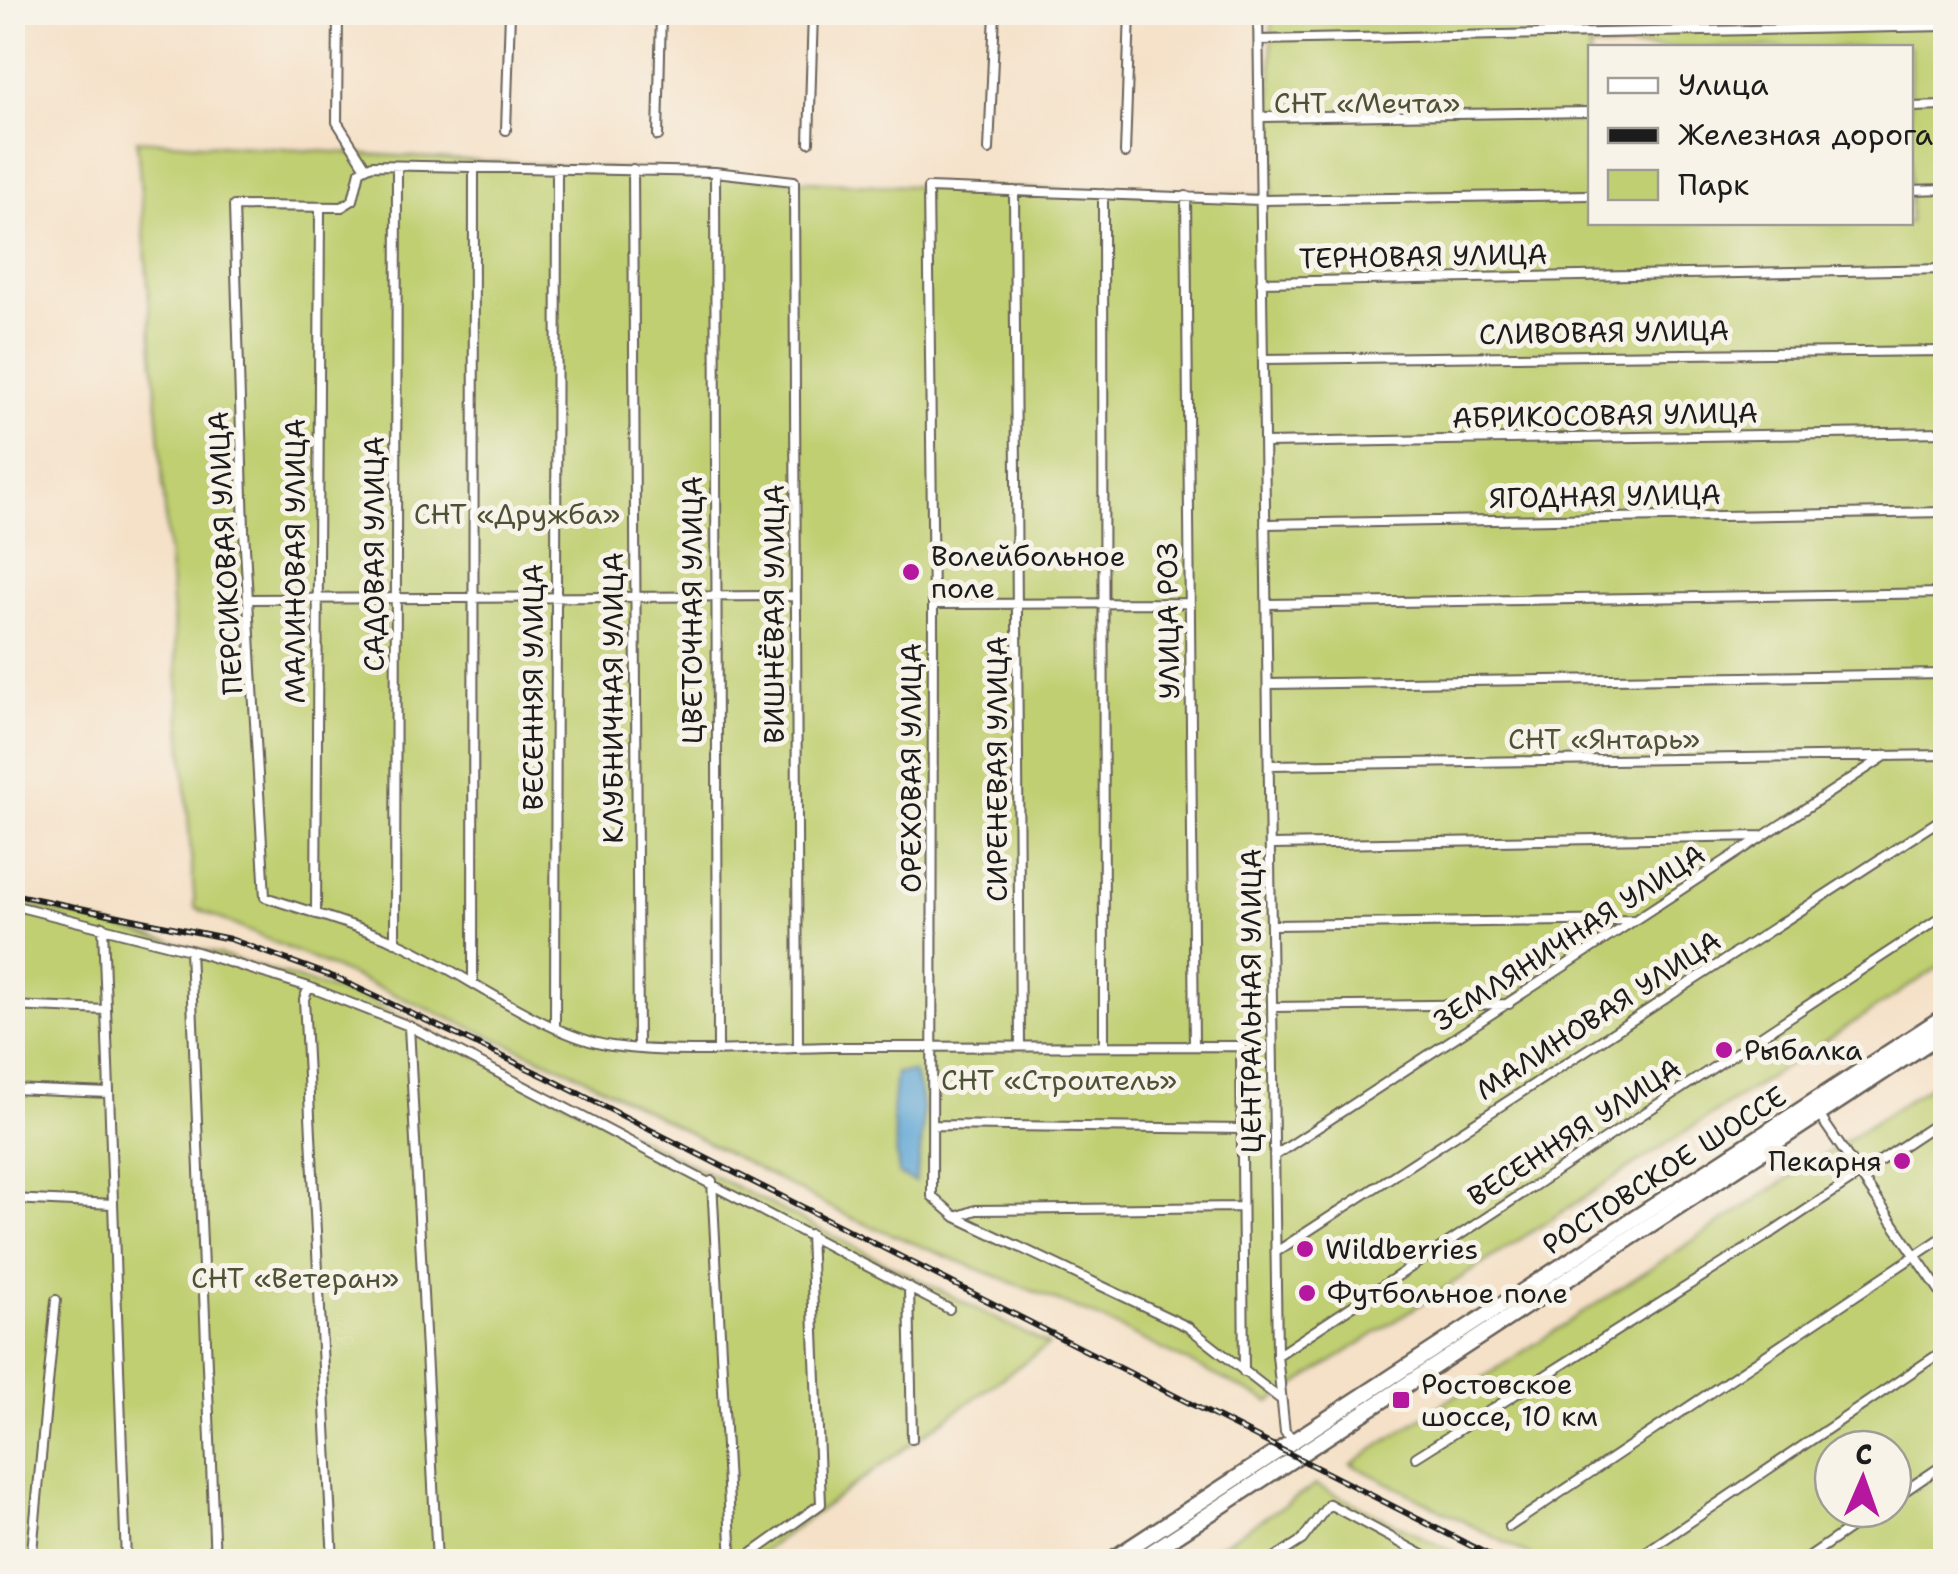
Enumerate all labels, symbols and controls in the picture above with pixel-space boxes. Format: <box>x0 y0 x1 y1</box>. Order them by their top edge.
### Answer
legend <box>1588 45 1913 225</box>
text: Улица <box>1678 64 1769 105</box>
park label: СНТ «Мечта» <box>1274 84 1460 122</box>
text: Железная дорога <box>1678 114 1934 155</box>
text: Парк <box>1678 164 1749 205</box>
street label: ТЕРНОВАЯ УЛИЦА <box>1298 235 1548 277</box>
street label: СЛИВОВАЯ УЛИЦА <box>1478 311 1730 353</box>
street label: АБРИКОСОВАЯ УЛИЦА <box>1452 393 1758 437</box>
street label: ПЕРСИКОВАЯ УЛИЦА <box>199 410 251 696</box>
street label: МАЛИНОВАЯ УЛИЦА <box>276 418 314 704</box>
street label: САДОВАЯ УЛИЦА <box>355 436 393 672</box>
street label: ЯГОДНАЯ УЛИЦА <box>1489 475 1721 517</box>
street label: ЦВЕТОЧНАЯ УЛИЦА <box>673 476 711 744</box>
street label: ВИШНЁВАЯ УЛИЦА <box>755 484 793 744</box>
park label: СНТ «Дружба» <box>414 495 620 533</box>
place label: Волейбольное поле <box>931 537 1126 607</box>
street label: УЛИЦА РОЗ <box>1148 542 1188 700</box>
street label: КЛУБНИЧНАЯ УЛИЦА <box>594 552 632 844</box>
marker: Волейбольное поле <box>900 561 922 583</box>
street label: ВЕСЕННЯЯ УЛИЦА <box>514 564 552 810</box>
street label: СИРЕНЕВАЯ УЛИЦА <box>978 636 1016 902</box>
street label: ОРЕХОВАЯ УЛИЦА <box>892 643 930 893</box>
park label: СНТ «Янтарь» <box>1508 720 1700 758</box>
street label: ЗЕМЛЯНИЧНАЯ УЛИЦА <box>1426 835 1712 1039</box>
street label: ЦЕНТРАЛЬНАЯ УЛИЦА <box>1232 848 1270 1154</box>
street label: МАЛИНОВАЯ УЛИЦА <box>1468 921 1728 1109</box>
place label: Рыбалка <box>1744 1031 1862 1069</box>
marker: Рыбалка <box>1713 1039 1735 1061</box>
street label: ВЕСЕННЯЯ УЛИЦА <box>1460 1049 1688 1215</box>
park label: СНТ «Строитель» <box>941 1061 1177 1099</box>
street label: РОСТОВСКОЕ ШОССЕ <box>1535 1077 1793 1263</box>
place label: Пекарня <box>1768 1142 1882 1180</box>
marker: Пекарня <box>1891 1150 1913 1172</box>
place label: Wildberries <box>1325 1230 1478 1268</box>
marker: Wildberries <box>1294 1238 1316 1260</box>
park label: СНТ «Ветеран» <box>191 1259 399 1297</box>
place label: Футбольное поле <box>1327 1274 1568 1312</box>
marker: Футбольное поле <box>1296 1282 1318 1304</box>
place label: Ростовское шоссе, 10 км <box>1421 1365 1598 1435</box>
marker: Ростовское шоссе, 10 км <box>1390 1389 1412 1411</box>
north arrow <box>1813 1429 1913 1529</box>
text: С <box>1855 1435 1873 1473</box>

